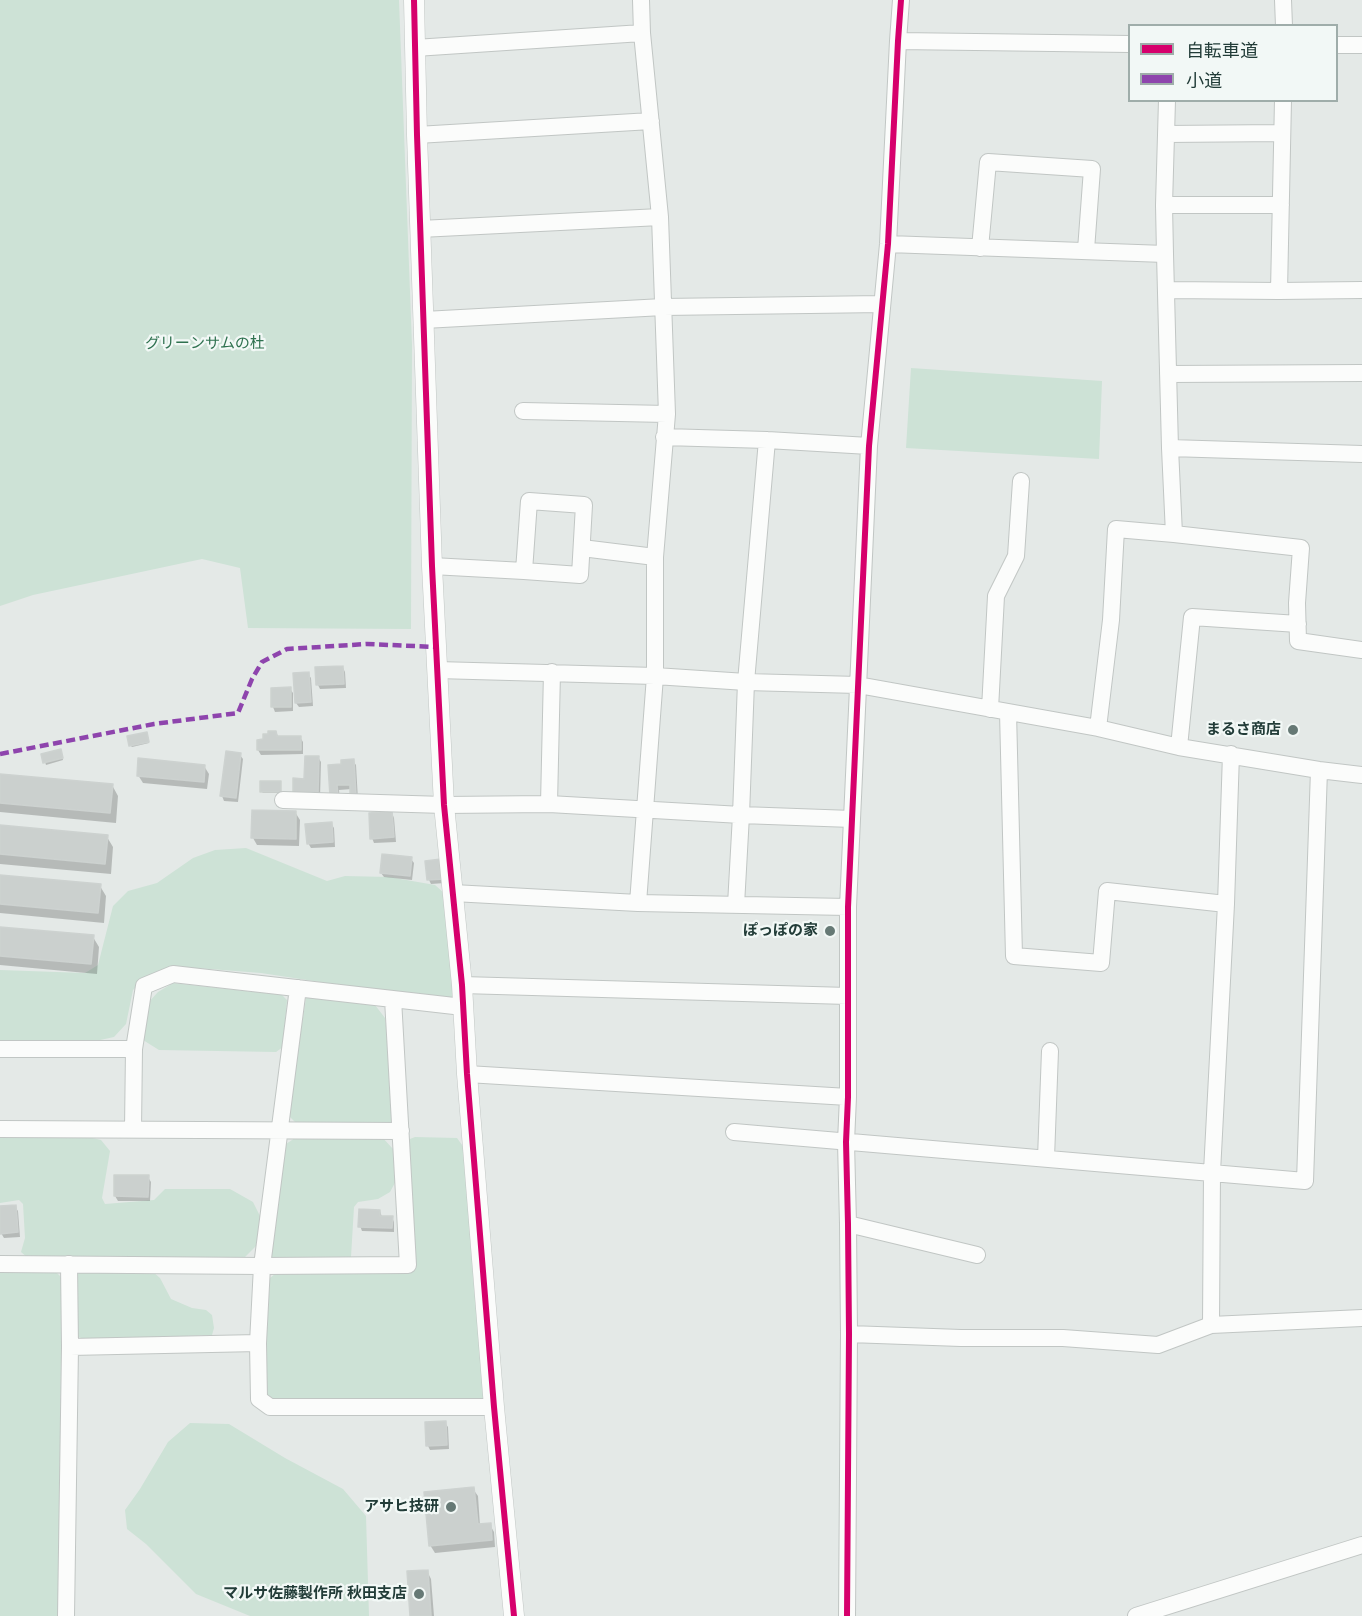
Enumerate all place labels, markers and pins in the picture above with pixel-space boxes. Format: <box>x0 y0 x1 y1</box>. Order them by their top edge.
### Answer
place label: まるさ商店 <box>1206 721 1281 739</box>
marker: まるさ商店 <box>1286 723 1300 737</box>
place label: ぽっぽの家 <box>743 922 818 940</box>
marker: ぽっぽの家 <box>823 924 837 938</box>
place label: アサヒ技研 <box>364 1498 439 1516</box>
marker: アサヒ技研 <box>444 1500 458 1514</box>
place label: マルサ佐藤製作所 秋田支店 <box>223 1585 407 1603</box>
marker: マルサ佐藤製作所 秋田支店 <box>412 1587 426 1601</box>

